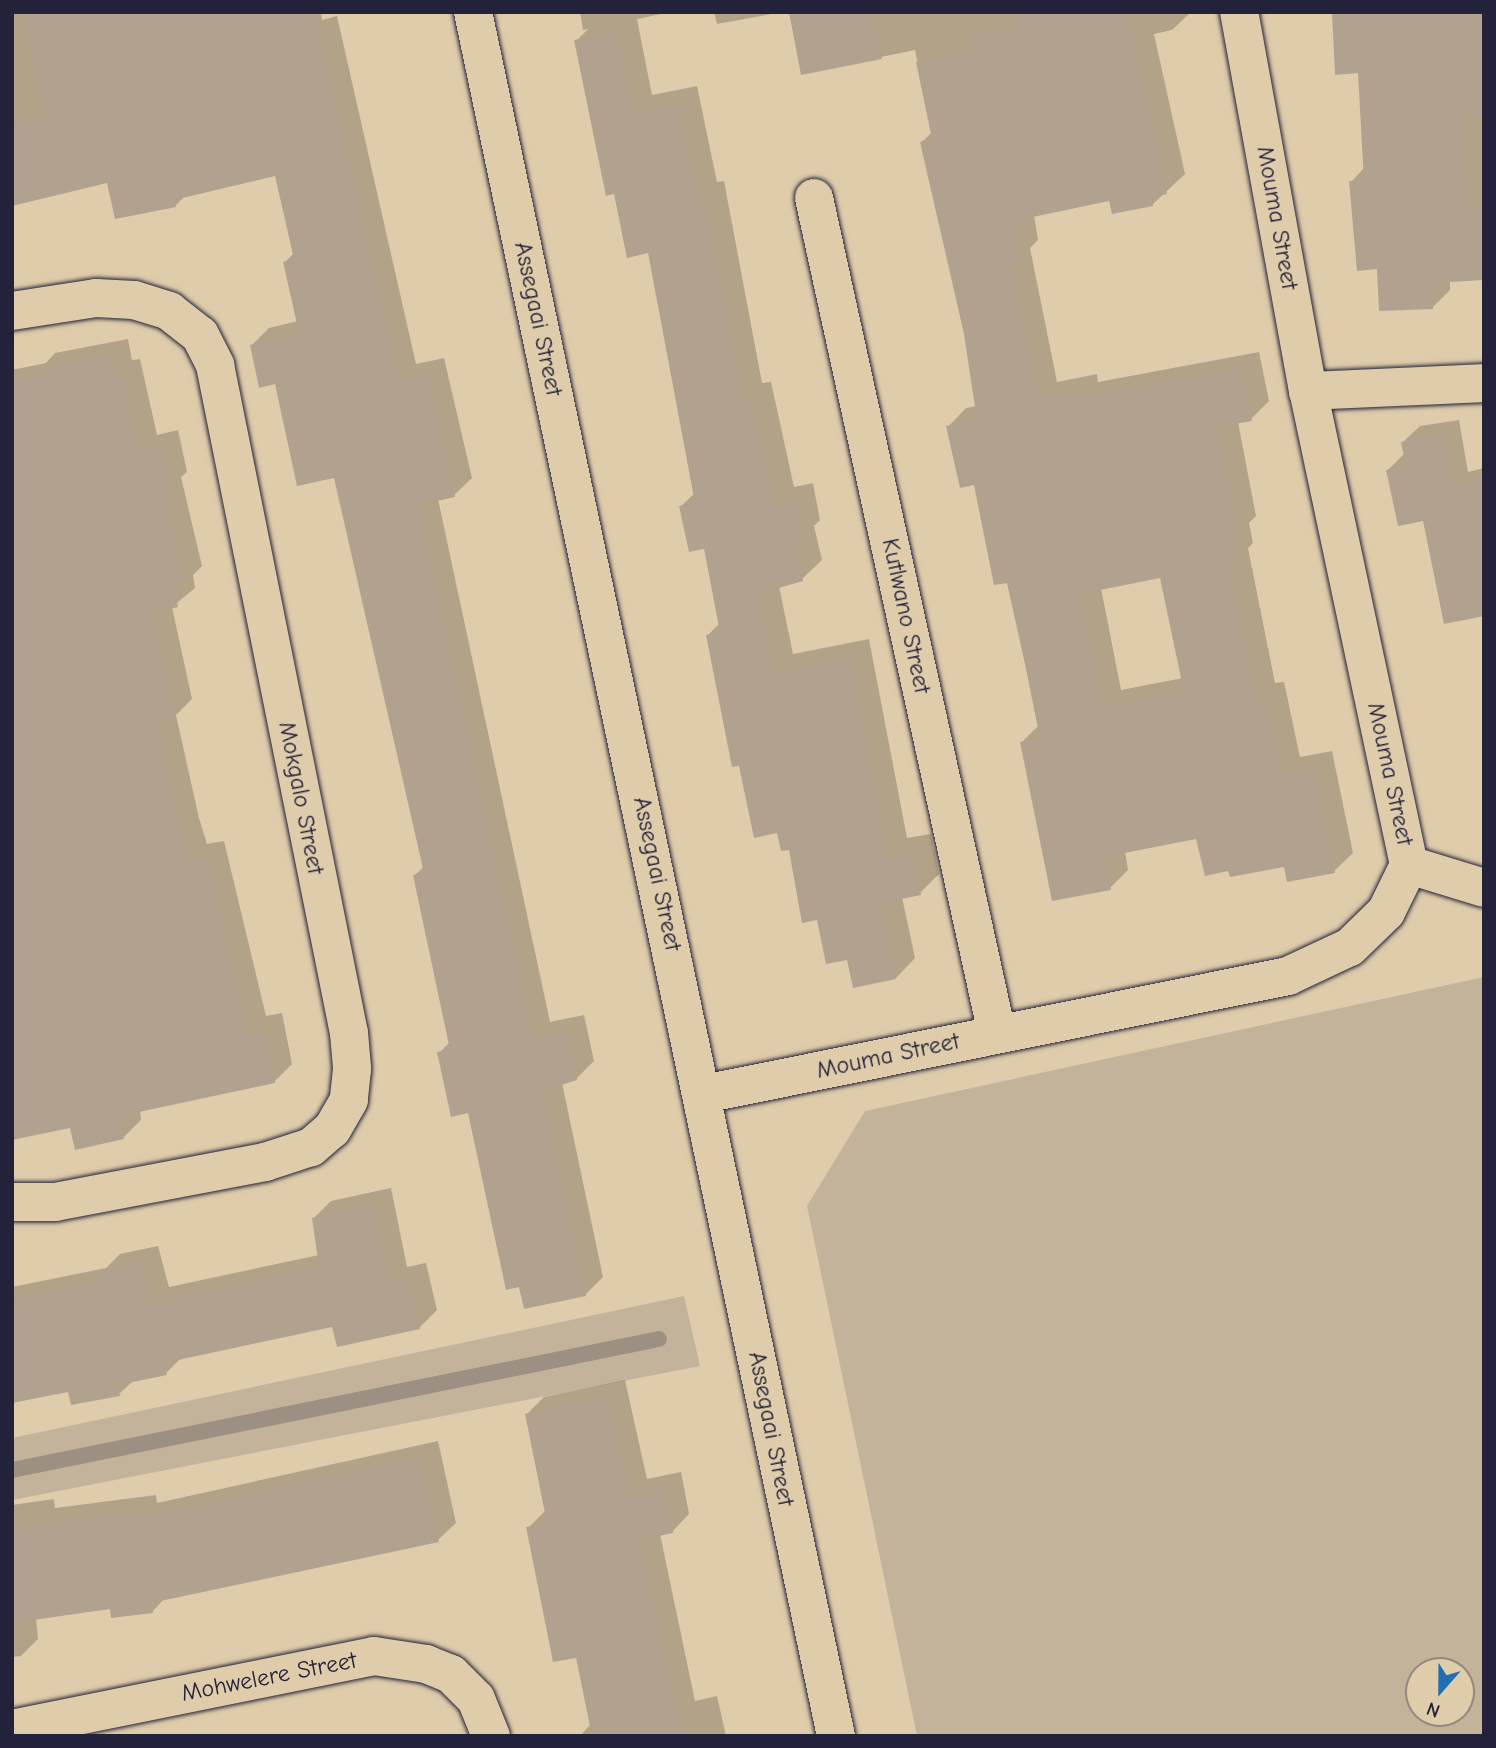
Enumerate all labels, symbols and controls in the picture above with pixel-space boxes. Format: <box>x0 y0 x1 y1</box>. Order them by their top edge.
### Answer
street label: Mouma Street <box>1250 144 1304 292</box>
street label: Assegaai Street <box>508 239 568 399</box>
street label: Kutlwano Street <box>875 536 937 696</box>
street label: Mouma Street <box>1361 700 1419 848</box>
street label: Mokgalo Street <box>272 719 330 877</box>
street label: Assegaai Street <box>627 794 687 954</box>
street label: Mouma Street <box>814 1027 962 1085</box>
street label: Assegaai Street <box>742 1349 800 1509</box>
street label: Mohwelere Street <box>179 1646 359 1708</box>
north arrow <box>1405 1657 1475 1727</box>
text: N <box>1423 1697 1443 1722</box>

